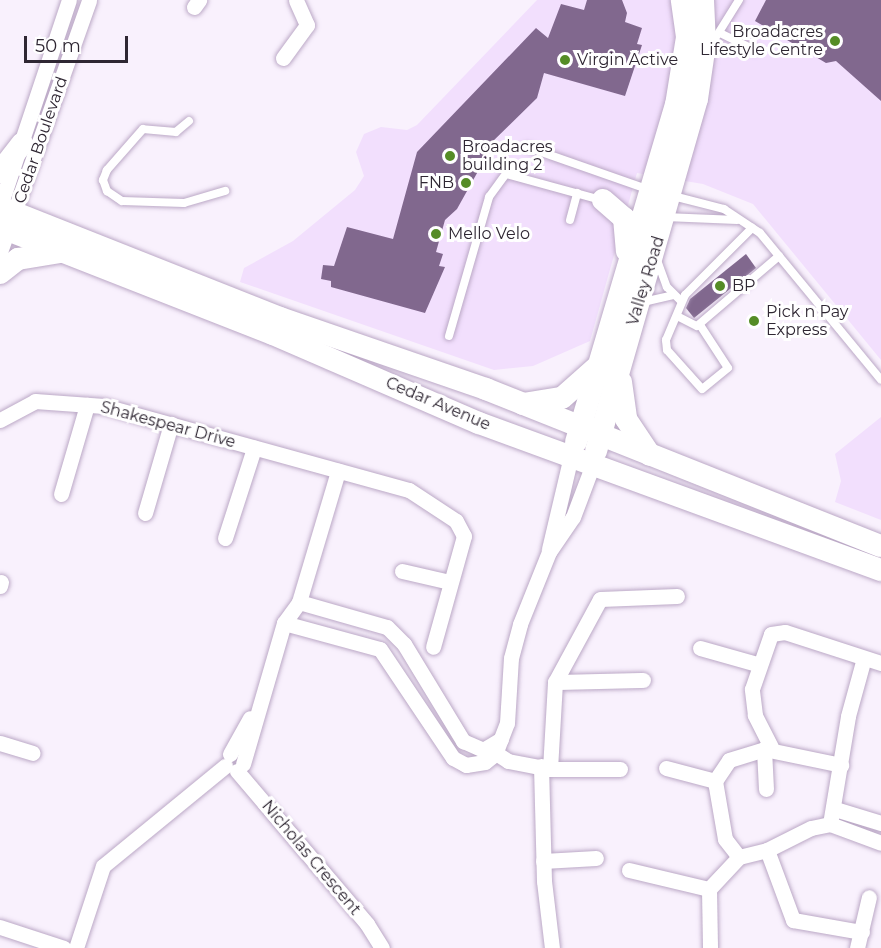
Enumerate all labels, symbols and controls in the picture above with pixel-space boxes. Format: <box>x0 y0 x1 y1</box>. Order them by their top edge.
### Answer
place label: Broadacres Lifestyle Centre <box>700 22 823 60</box>
scale bar <box>27 24 130 62</box>
marker: Broadacres Lifestyle Centre <box>828 34 842 48</box>
text: 50 m <box>35 35 81 57</box>
place label: Virgin Active <box>577 50 678 70</box>
marker: Virgin Active <box>558 53 572 67</box>
street label: Cedar Boulevard <box>10 74 72 206</box>
place label: Broadacres building 2 <box>462 137 553 175</box>
marker: Broadacres building 2 <box>443 149 457 163</box>
place label: FNB <box>419 173 454 193</box>
marker: FNB <box>459 176 473 190</box>
place label: Mello Velo <box>448 224 530 244</box>
marker: Mello Velo <box>429 227 443 241</box>
street label: Valley Road <box>623 234 669 328</box>
place label: BP <box>732 276 756 296</box>
marker: BP <box>713 279 727 293</box>
place label: Pick n Pay Express <box>766 302 848 340</box>
marker: Pick n Pay Express <box>747 314 761 328</box>
street label: Cedar Avenue <box>383 373 493 435</box>
street label: Shakespear Drive <box>98 398 238 452</box>
street label: Nicholas Crescent <box>257 797 365 919</box>

